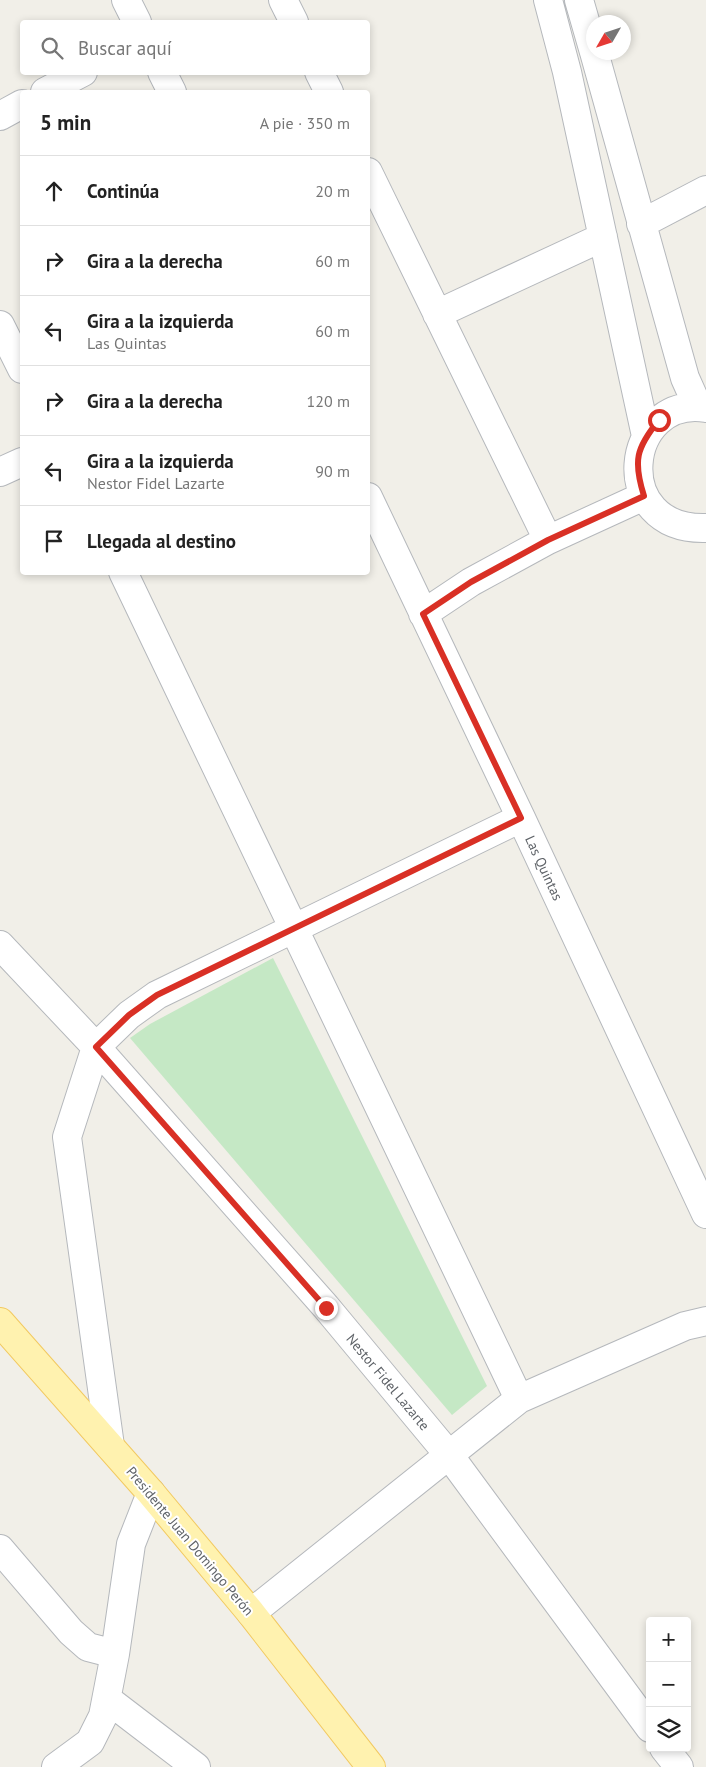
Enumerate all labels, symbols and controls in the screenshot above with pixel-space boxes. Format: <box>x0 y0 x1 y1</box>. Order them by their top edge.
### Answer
north arrow <box>586 15 631 60</box>
search box <box>20 20 370 75</box>
icon: search <box>38 34 66 62</box>
text: Buscar aquí <box>78 36 172 60</box>
text: 5 min <box>40 109 91 136</box>
text: A pie · 350 m <box>260 113 350 133</box>
icon: ahead <box>40 177 68 205</box>
text: Continúa <box>87 179 159 203</box>
text: 20 m <box>315 181 350 201</box>
icon: right <box>40 247 68 275</box>
text: Gira a la derecha <box>87 249 223 273</box>
text: 60 m <box>315 251 350 271</box>
text: Gira a la izquierda <box>87 309 234 333</box>
icon: left <box>40 317 68 345</box>
text: 60 m <box>315 321 350 341</box>
text: Las Quintas <box>87 333 167 353</box>
icon: right <box>40 387 68 415</box>
text: Gira a la derecha <box>87 389 223 413</box>
text: 120 m <box>307 391 350 411</box>
route start <box>648 409 671 432</box>
text: Gira a la izquierda <box>87 449 234 473</box>
icon: left <box>40 457 68 485</box>
text: 90 m <box>315 461 350 481</box>
text: Nestor Fidel Lazarte <box>87 473 225 493</box>
icon: arrive <box>40 527 68 555</box>
text: Llegada al destino <box>87 529 236 553</box>
street label: Las Quintas <box>521 833 567 903</box>
route end <box>315 1297 338 1320</box>
street label: Nestor Fidel Lazarte <box>342 1330 434 1434</box>
street label: Presidente Juan Domingo Perón <box>122 1463 258 1619</box>
map controls <box>646 1617 691 1752</box>
button: + <box>646 1617 691 1662</box>
button: − <box>646 1662 691 1707</box>
button: layers <box>646 1707 691 1752</box>

